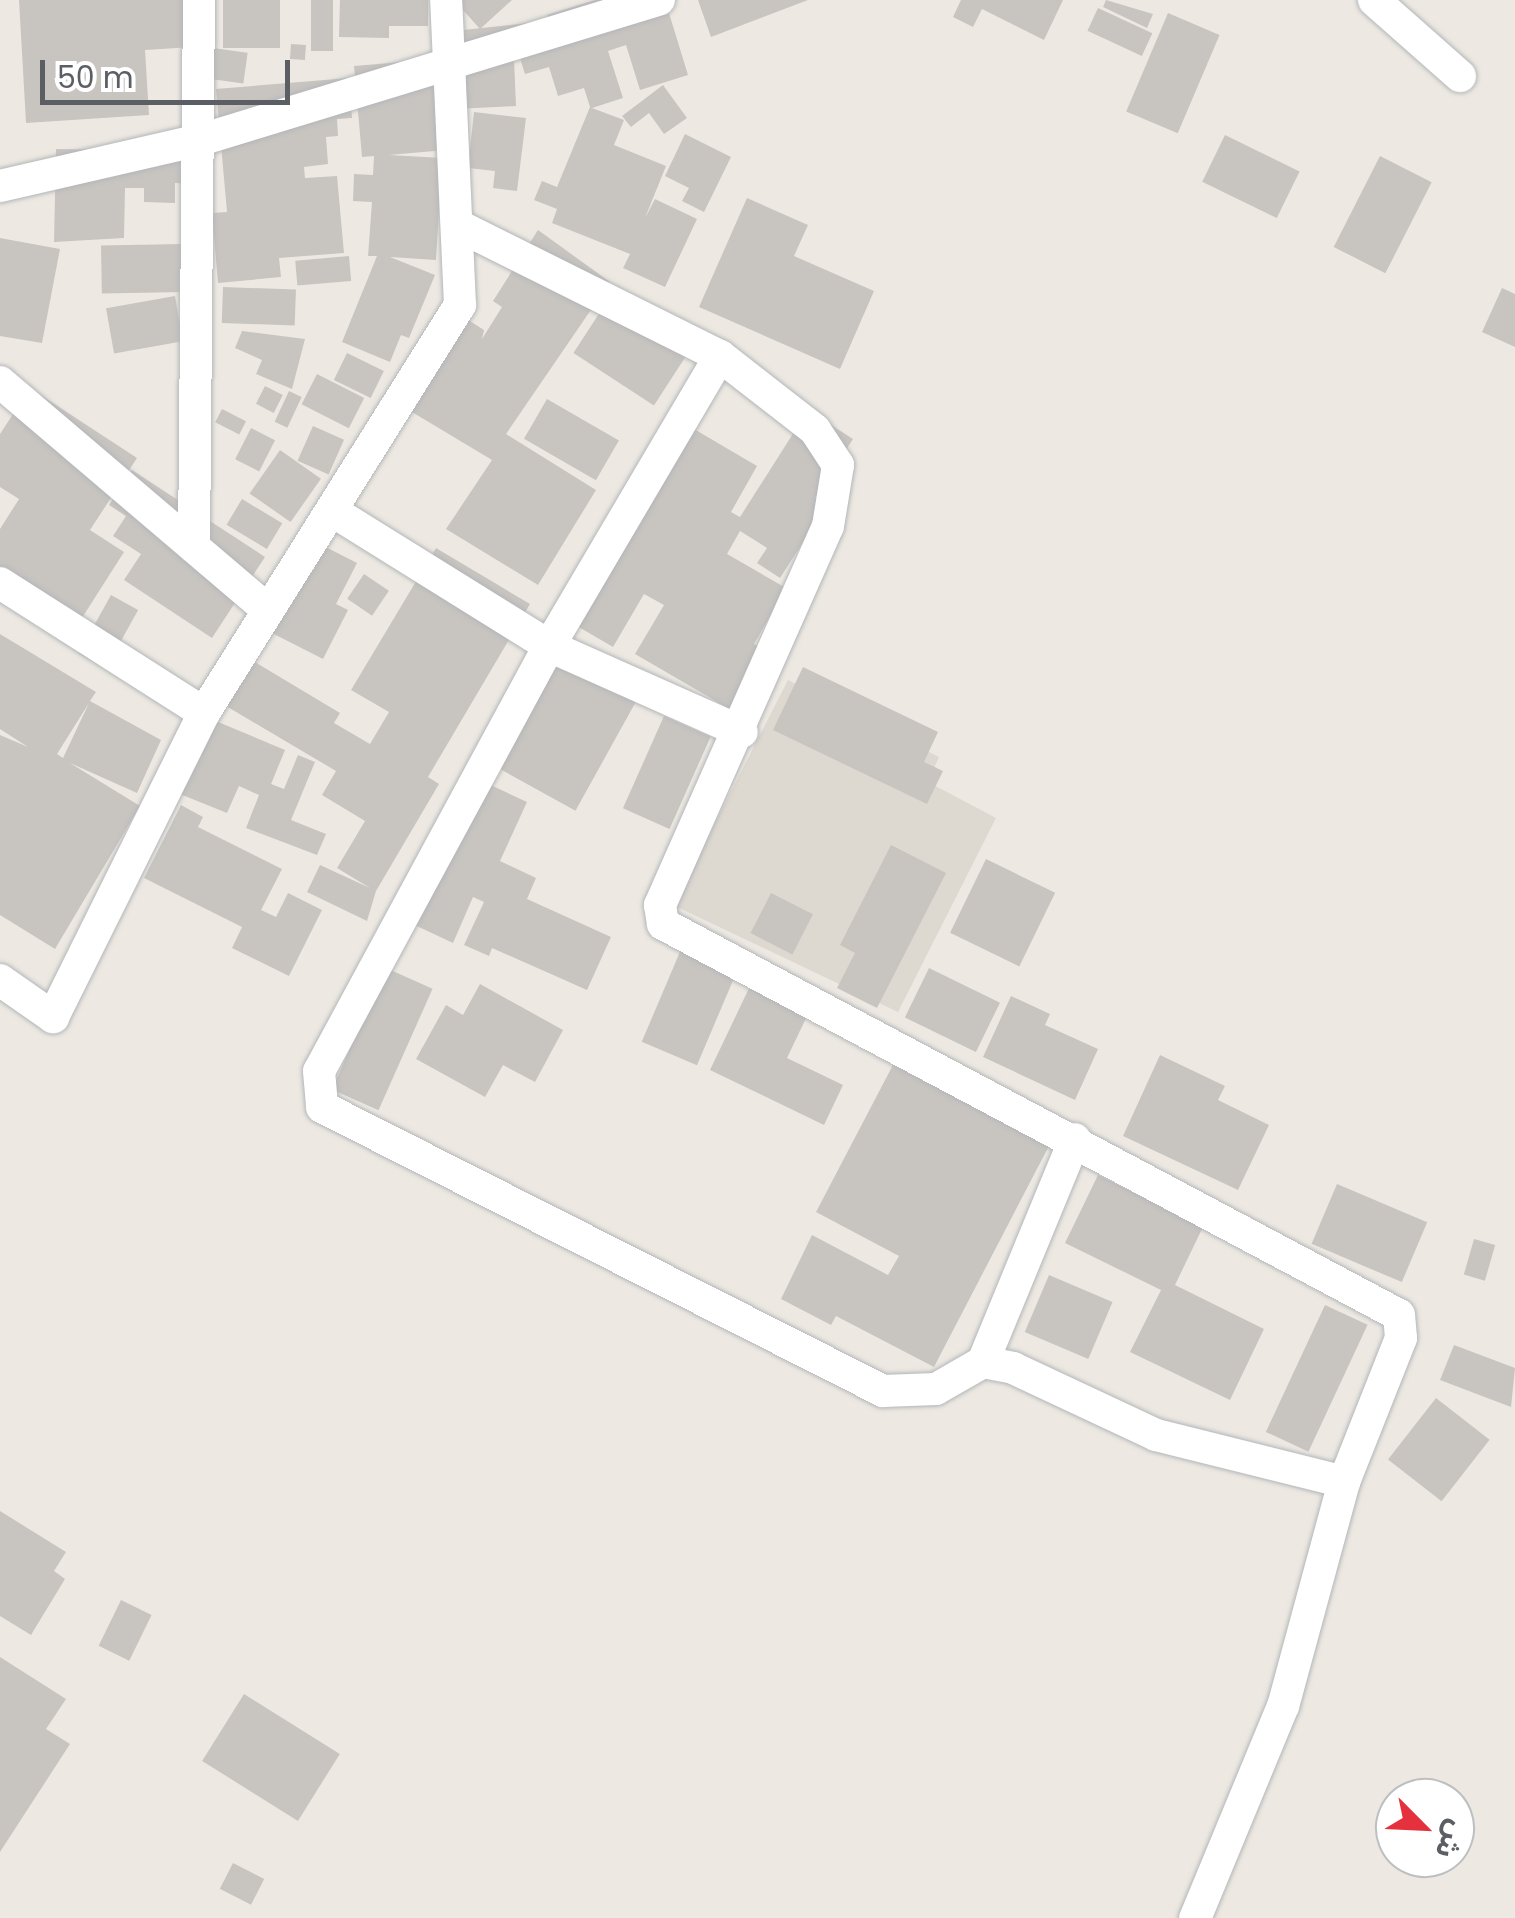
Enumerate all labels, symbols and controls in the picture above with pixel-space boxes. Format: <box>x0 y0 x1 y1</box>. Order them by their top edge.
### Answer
scale bar <box>45 40 295 102</box>
text: 50 m <box>57 56 134 99</box>
north arrow <box>1375 1778 1475 1878</box>
text: ش <box>1425 1814 1477 1865</box>

